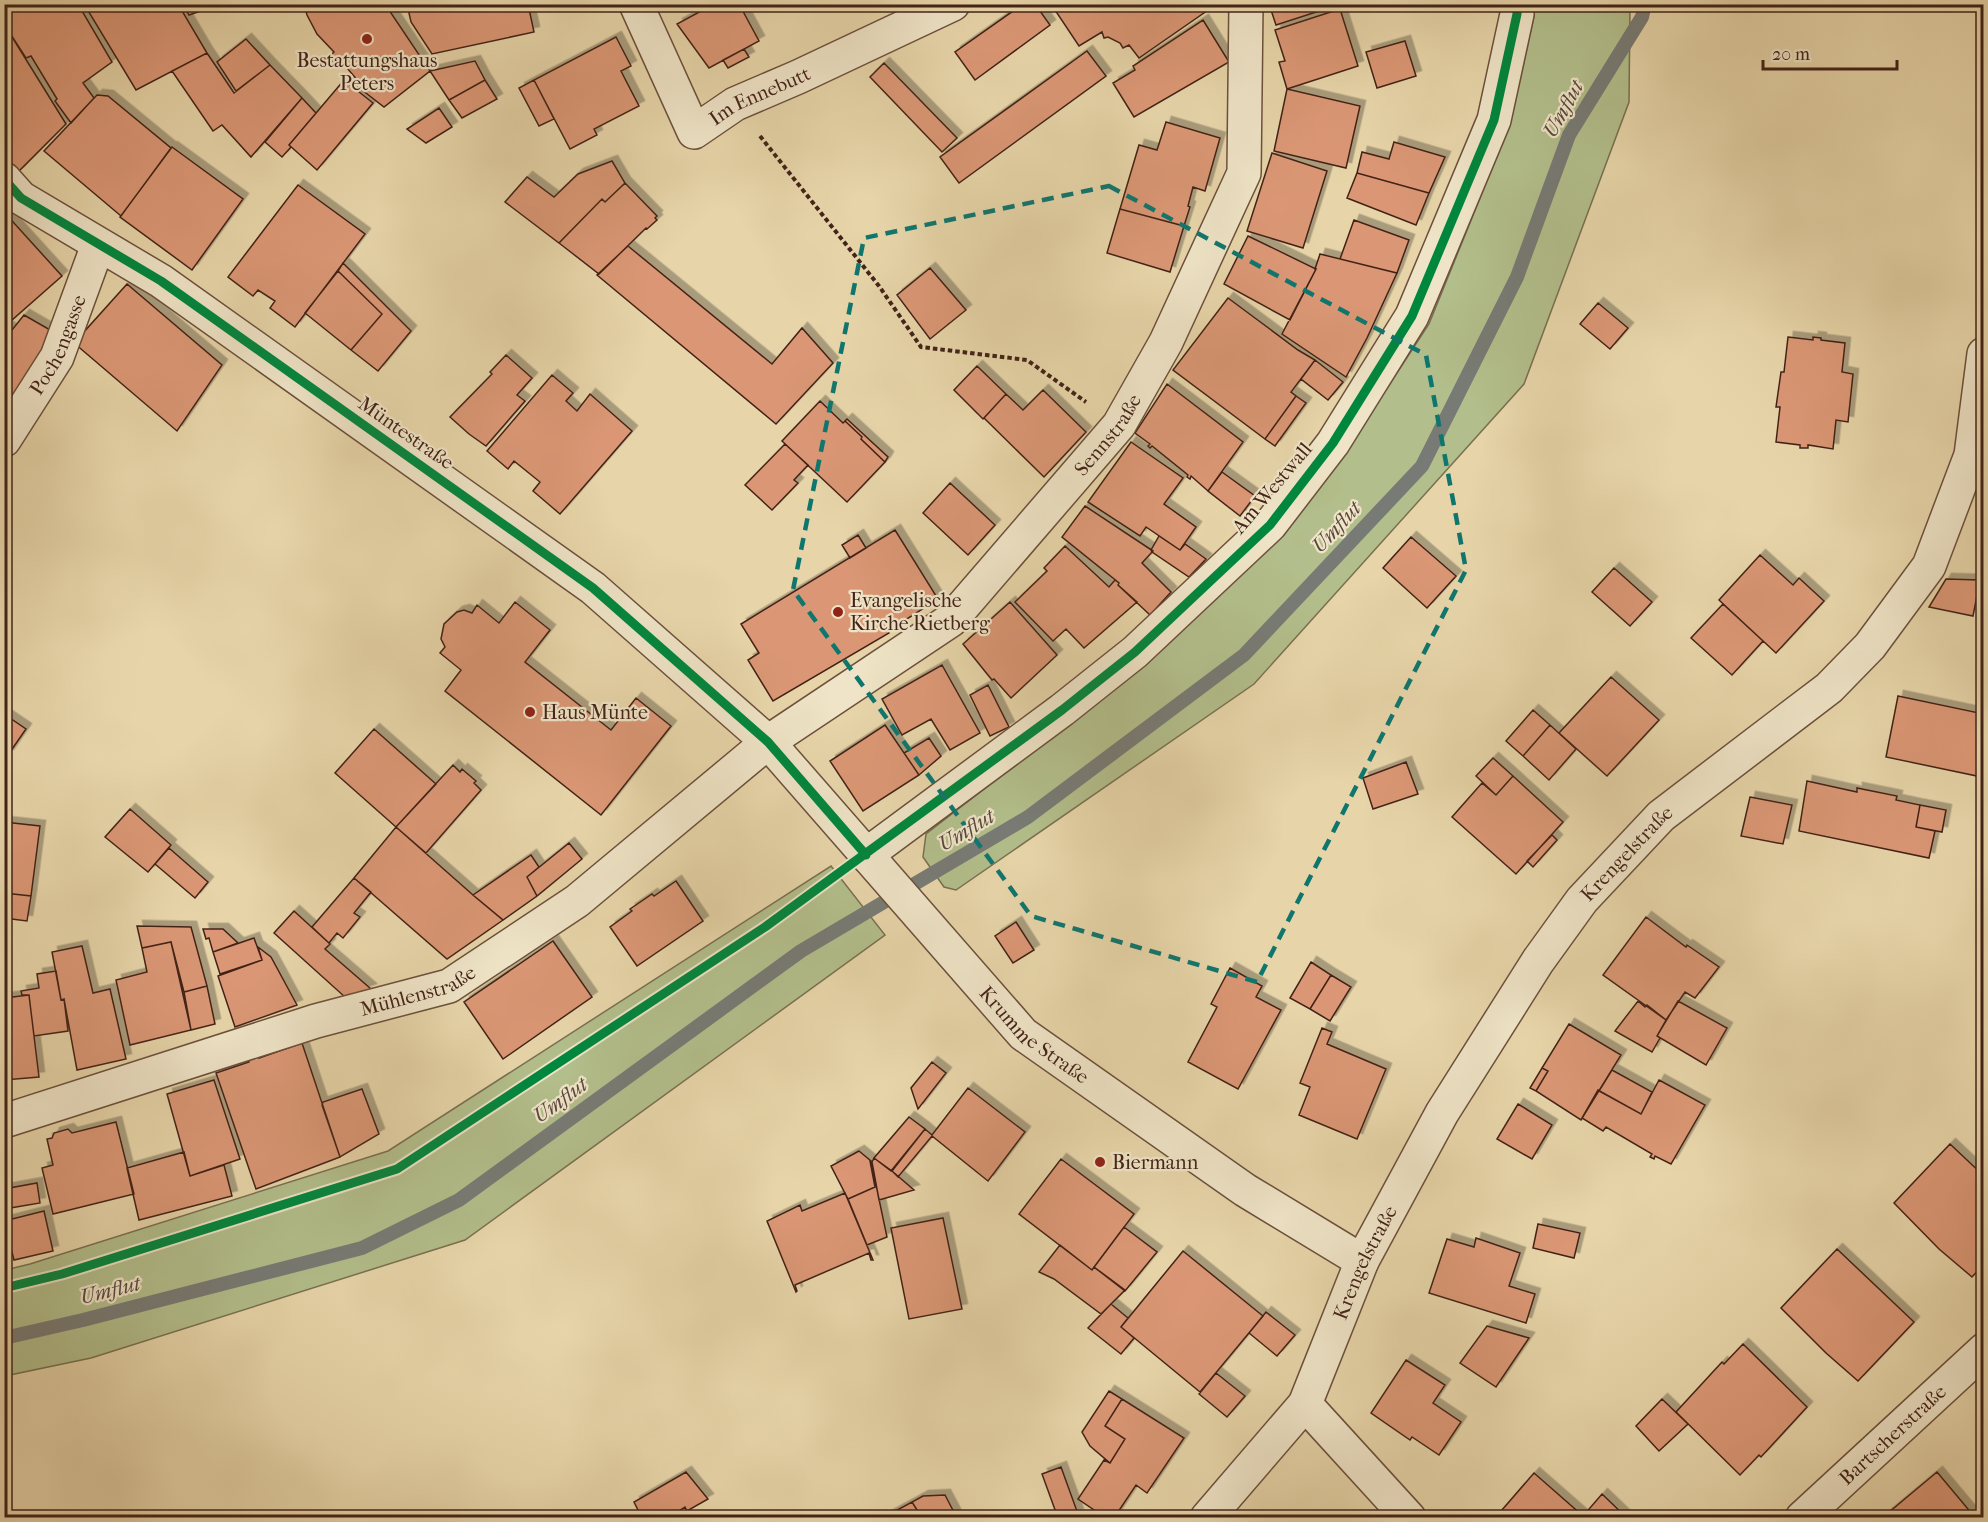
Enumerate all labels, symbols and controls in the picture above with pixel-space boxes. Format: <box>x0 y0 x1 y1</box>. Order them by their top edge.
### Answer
marker: Bestattungshaus Peters <box>360 32 374 46</box>
scale bar <box>1763 33 1896 71</box>
text: 20 m <box>1772 44 1810 65</box>
place label: Bestattungshaus Peters <box>297 49 437 95</box>
street label: Im Ennebutt <box>704 61 814 130</box>
water label: Umflut <box>1538 75 1589 142</box>
street label: Pochengasse <box>24 292 90 399</box>
street label: Sennstraße <box>1069 390 1146 480</box>
street label: Müntestraße <box>354 392 458 474</box>
street label: Am Westwall <box>1227 438 1317 539</box>
water label: Umflut <box>1306 495 1367 558</box>
place label: Evangelische Kirche Rietberg <box>850 589 990 635</box>
marker: Evangelische Kirche Rietberg <box>831 605 845 619</box>
place label: Haus Münte <box>542 701 648 724</box>
marker: Haus Münte <box>523 705 537 719</box>
street label: Krengelstraße <box>1575 800 1677 906</box>
water label: Umflut <box>933 803 1000 856</box>
street label: Mühlenstraße <box>358 960 480 1020</box>
street label: Krumme Straße <box>975 981 1093 1088</box>
water label: Umflut <box>528 1071 593 1128</box>
place label: Biermann <box>1112 1151 1199 1174</box>
marker: Biermann <box>1093 1155 1107 1169</box>
street label: Krengelstraße <box>1328 1201 1401 1323</box>
water label: Umflut <box>77 1271 144 1309</box>
street label: Bartscherstraße <box>1834 1380 1951 1489</box>

